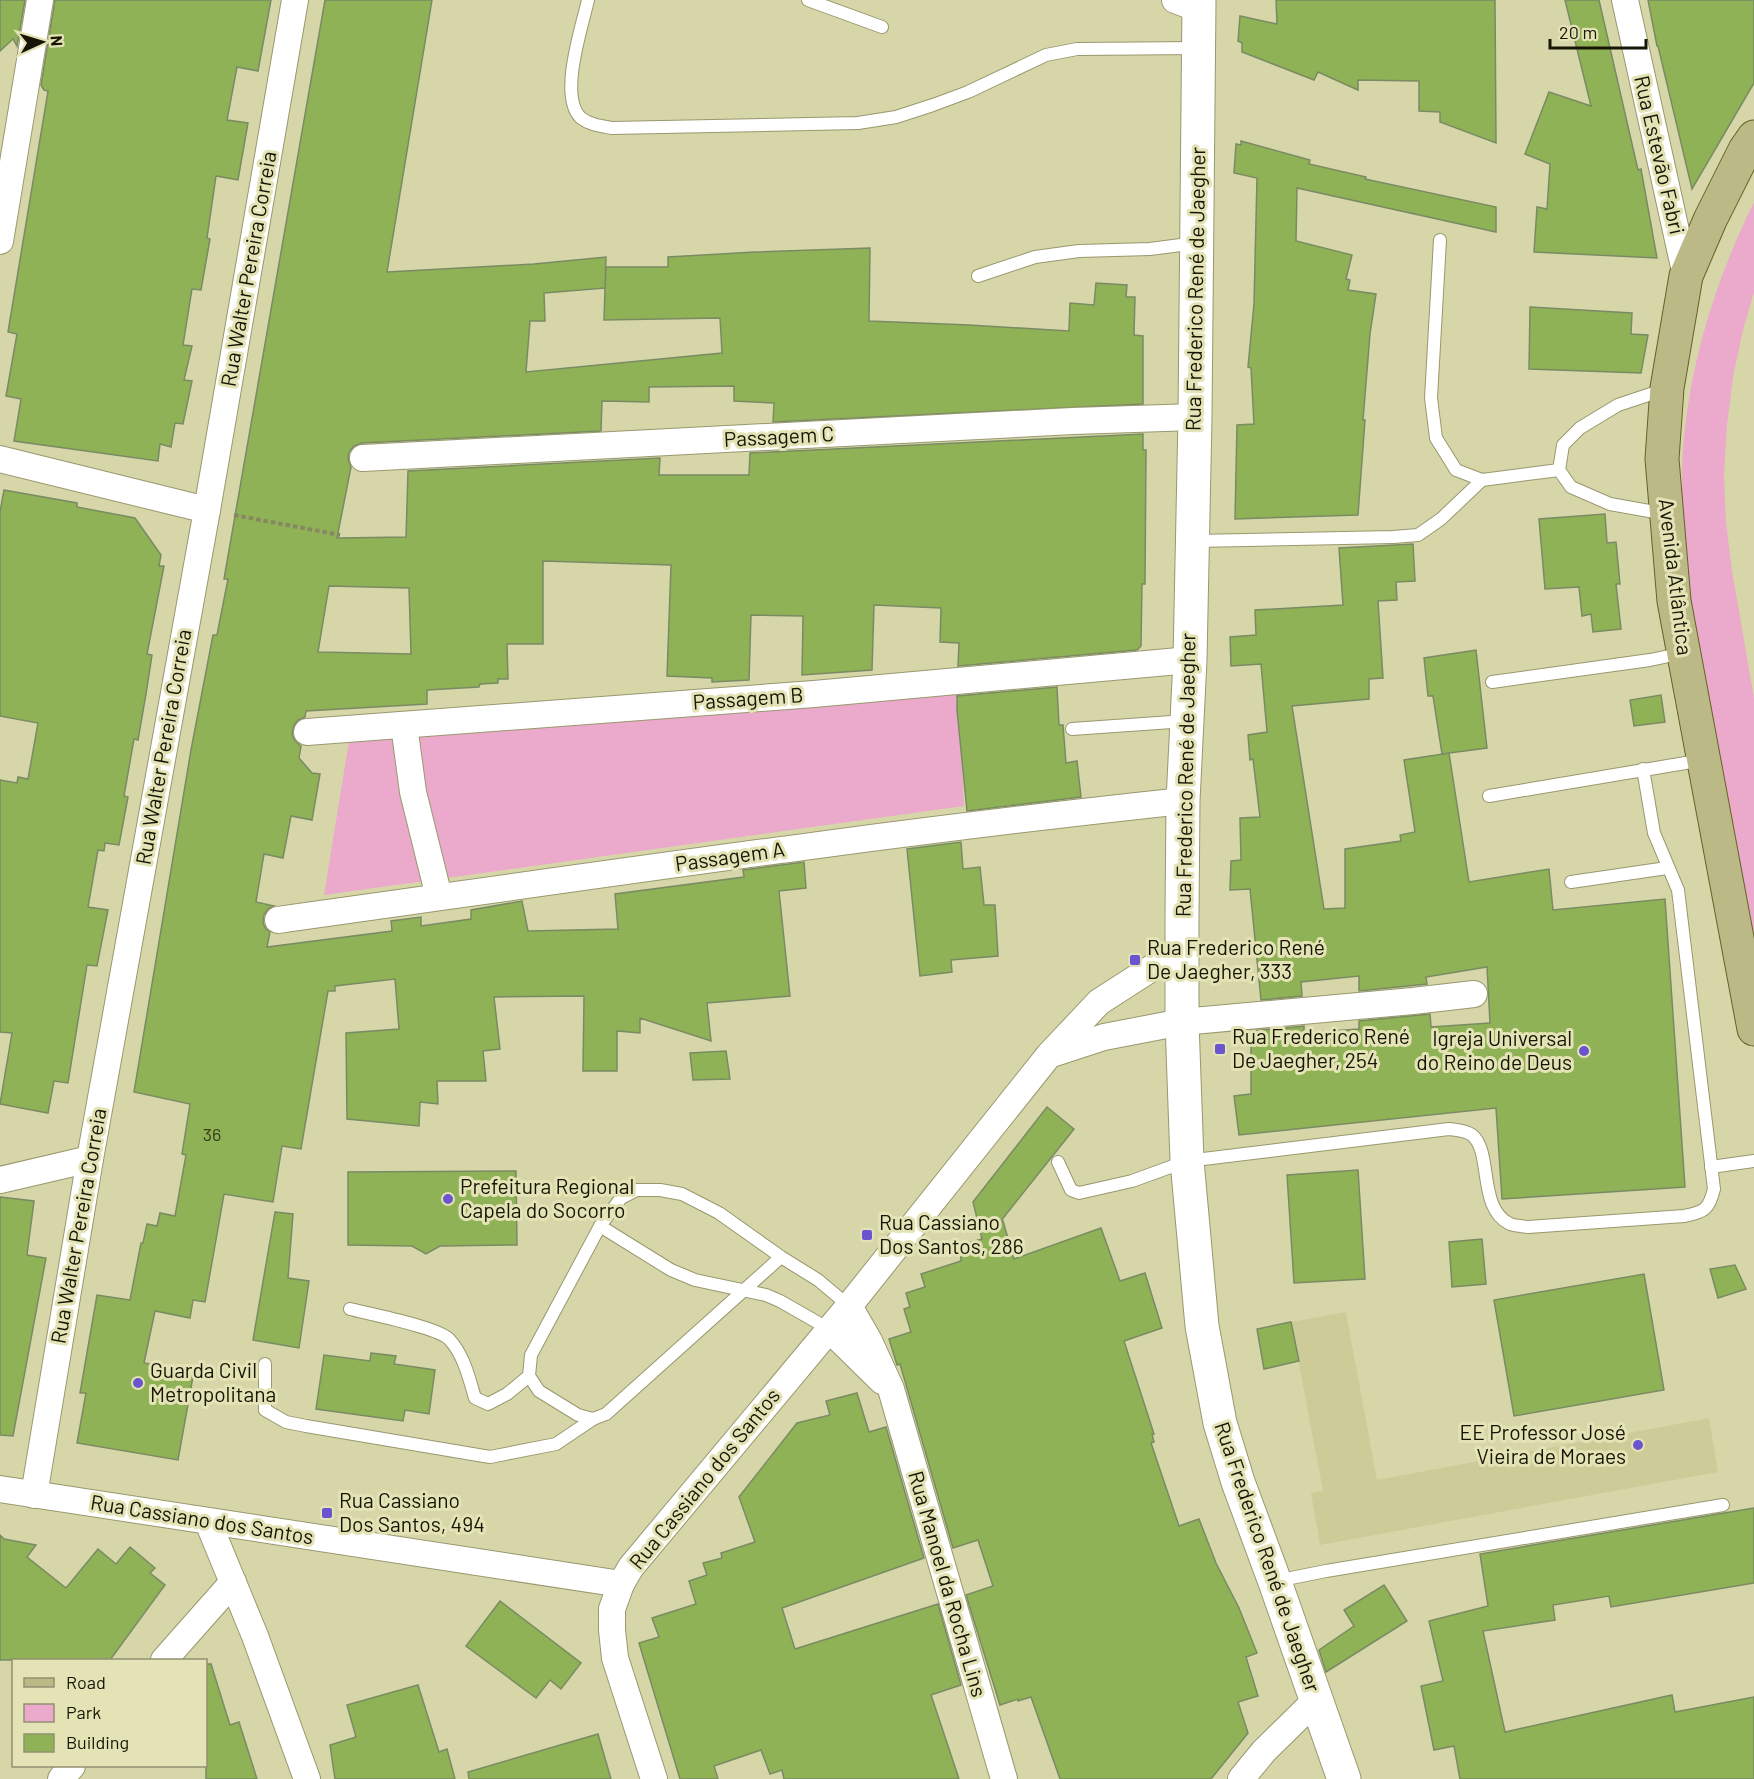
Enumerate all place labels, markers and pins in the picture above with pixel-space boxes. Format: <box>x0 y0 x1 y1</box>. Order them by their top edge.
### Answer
place label: Rua Frederico René De Jaegher, 333 <box>1147 934 1325 983</box>
marker: Rua Frederico René De Jaegher, 333 <box>1128 953 1142 967</box>
place label: Rua Frederico René De Jaegher, 254 <box>1232 1023 1410 1072</box>
place label: Igreja Universal do Reino de Deus <box>1416 1025 1572 1074</box>
marker: Rua Frederico René De Jaegher, 254 <box>1213 1042 1227 1056</box>
marker: Igreja Universal do Reino de Deus <box>1577 1044 1591 1058</box>
place label: Prefeitura Regional Capela do Socorro <box>460 1173 634 1222</box>
marker: Prefeitura Regional Capela do Socorro <box>441 1192 455 1206</box>
place label: Rua Cassiano Dos Santos, 286 <box>879 1209 1024 1258</box>
marker: Rua Cassiano Dos Santos, 286 <box>860 1228 874 1242</box>
place label: Guarda Civil Metropolitana <box>150 1357 276 1406</box>
marker: Guarda Civil Metropolitana <box>131 1376 145 1390</box>
place label: EE Professor José Vieira de Moraes <box>1460 1419 1626 1468</box>
marker: EE Professor José Vieira de Moraes <box>1631 1438 1645 1452</box>
place label: Rua Cassiano Dos Santos, 494 <box>339 1487 485 1536</box>
marker: Rua Cassiano Dos Santos, 494 <box>320 1506 334 1520</box>

